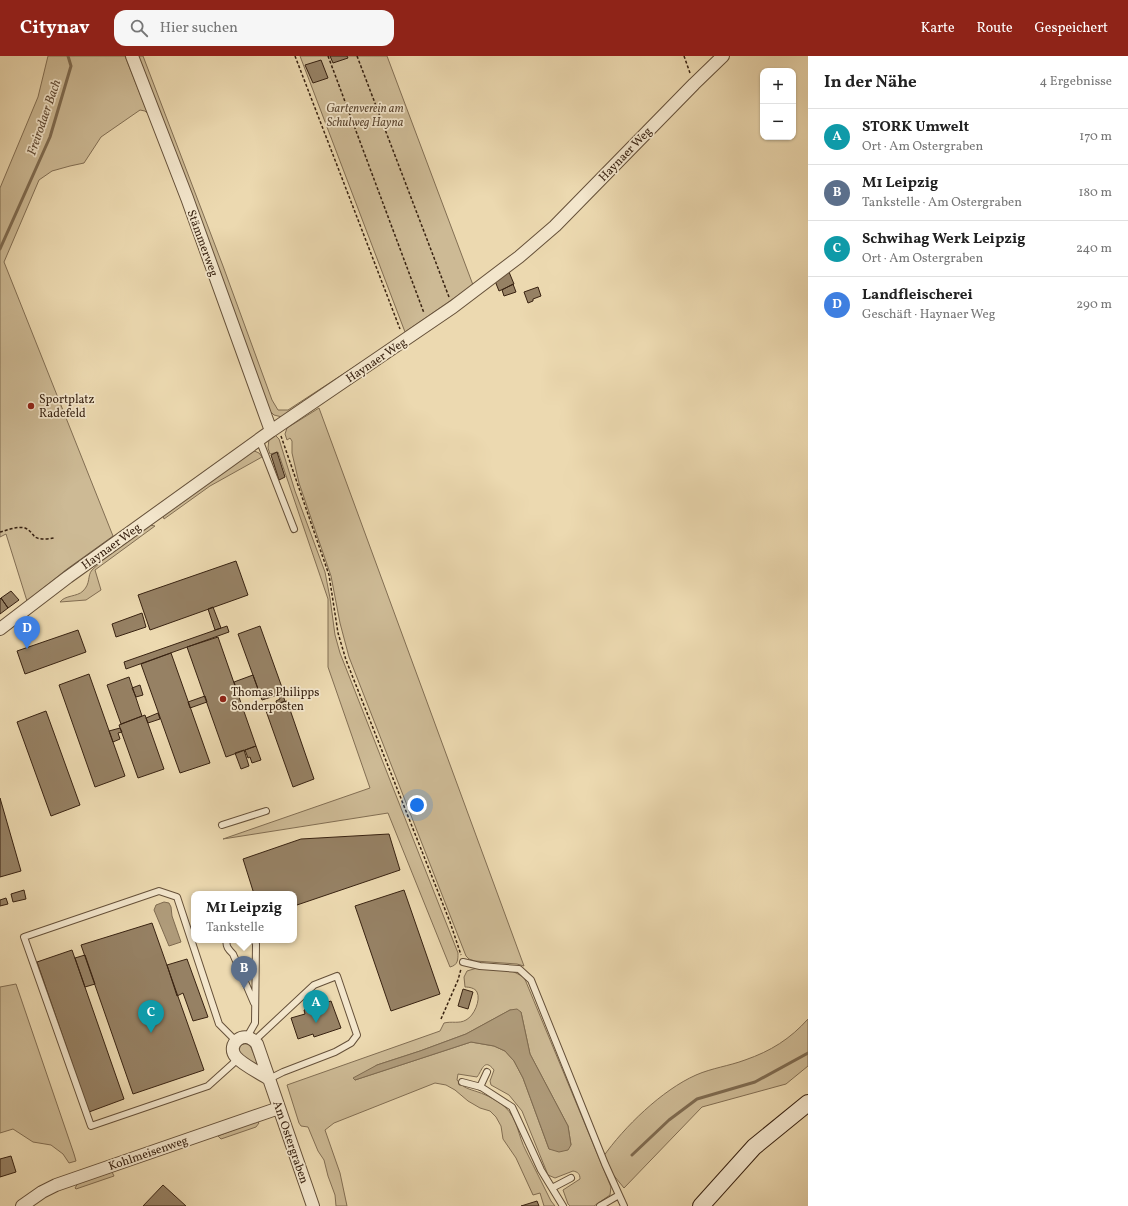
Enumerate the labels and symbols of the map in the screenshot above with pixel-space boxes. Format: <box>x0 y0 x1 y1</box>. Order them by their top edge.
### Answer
water label: Freirodaer Bach <box>24 77 66 158</box>
park label: Gartenverein am Schulweg Hayna <box>326 101 404 131</box>
street label: Haynaer Weg <box>596 124 656 185</box>
street label: Stämmerweg <box>183 208 222 279</box>
street label: Haynaer Weg <box>343 335 410 387</box>
place label: Sportplatz Radefeld <box>39 392 95 422</box>
marker: Sportplatz Radefeld <box>26 401 36 411</box>
street label: Haynaer Weg <box>79 520 145 574</box>
pin: D <box>14 616 40 649</box>
place label: Thomas Philipps Sonderposten <box>231 685 319 715</box>
marker: Thomas Philipps Sonderposten <box>218 694 228 704</box>
your location <box>407 795 427 815</box>
pin: B <box>231 956 257 989</box>
pin: A <box>303 990 329 1023</box>
pin: C <box>138 1000 164 1033</box>
street label: Am Ostergraben <box>268 1099 312 1186</box>
street label: Kohlmeisenweg <box>106 1133 190 1175</box>

